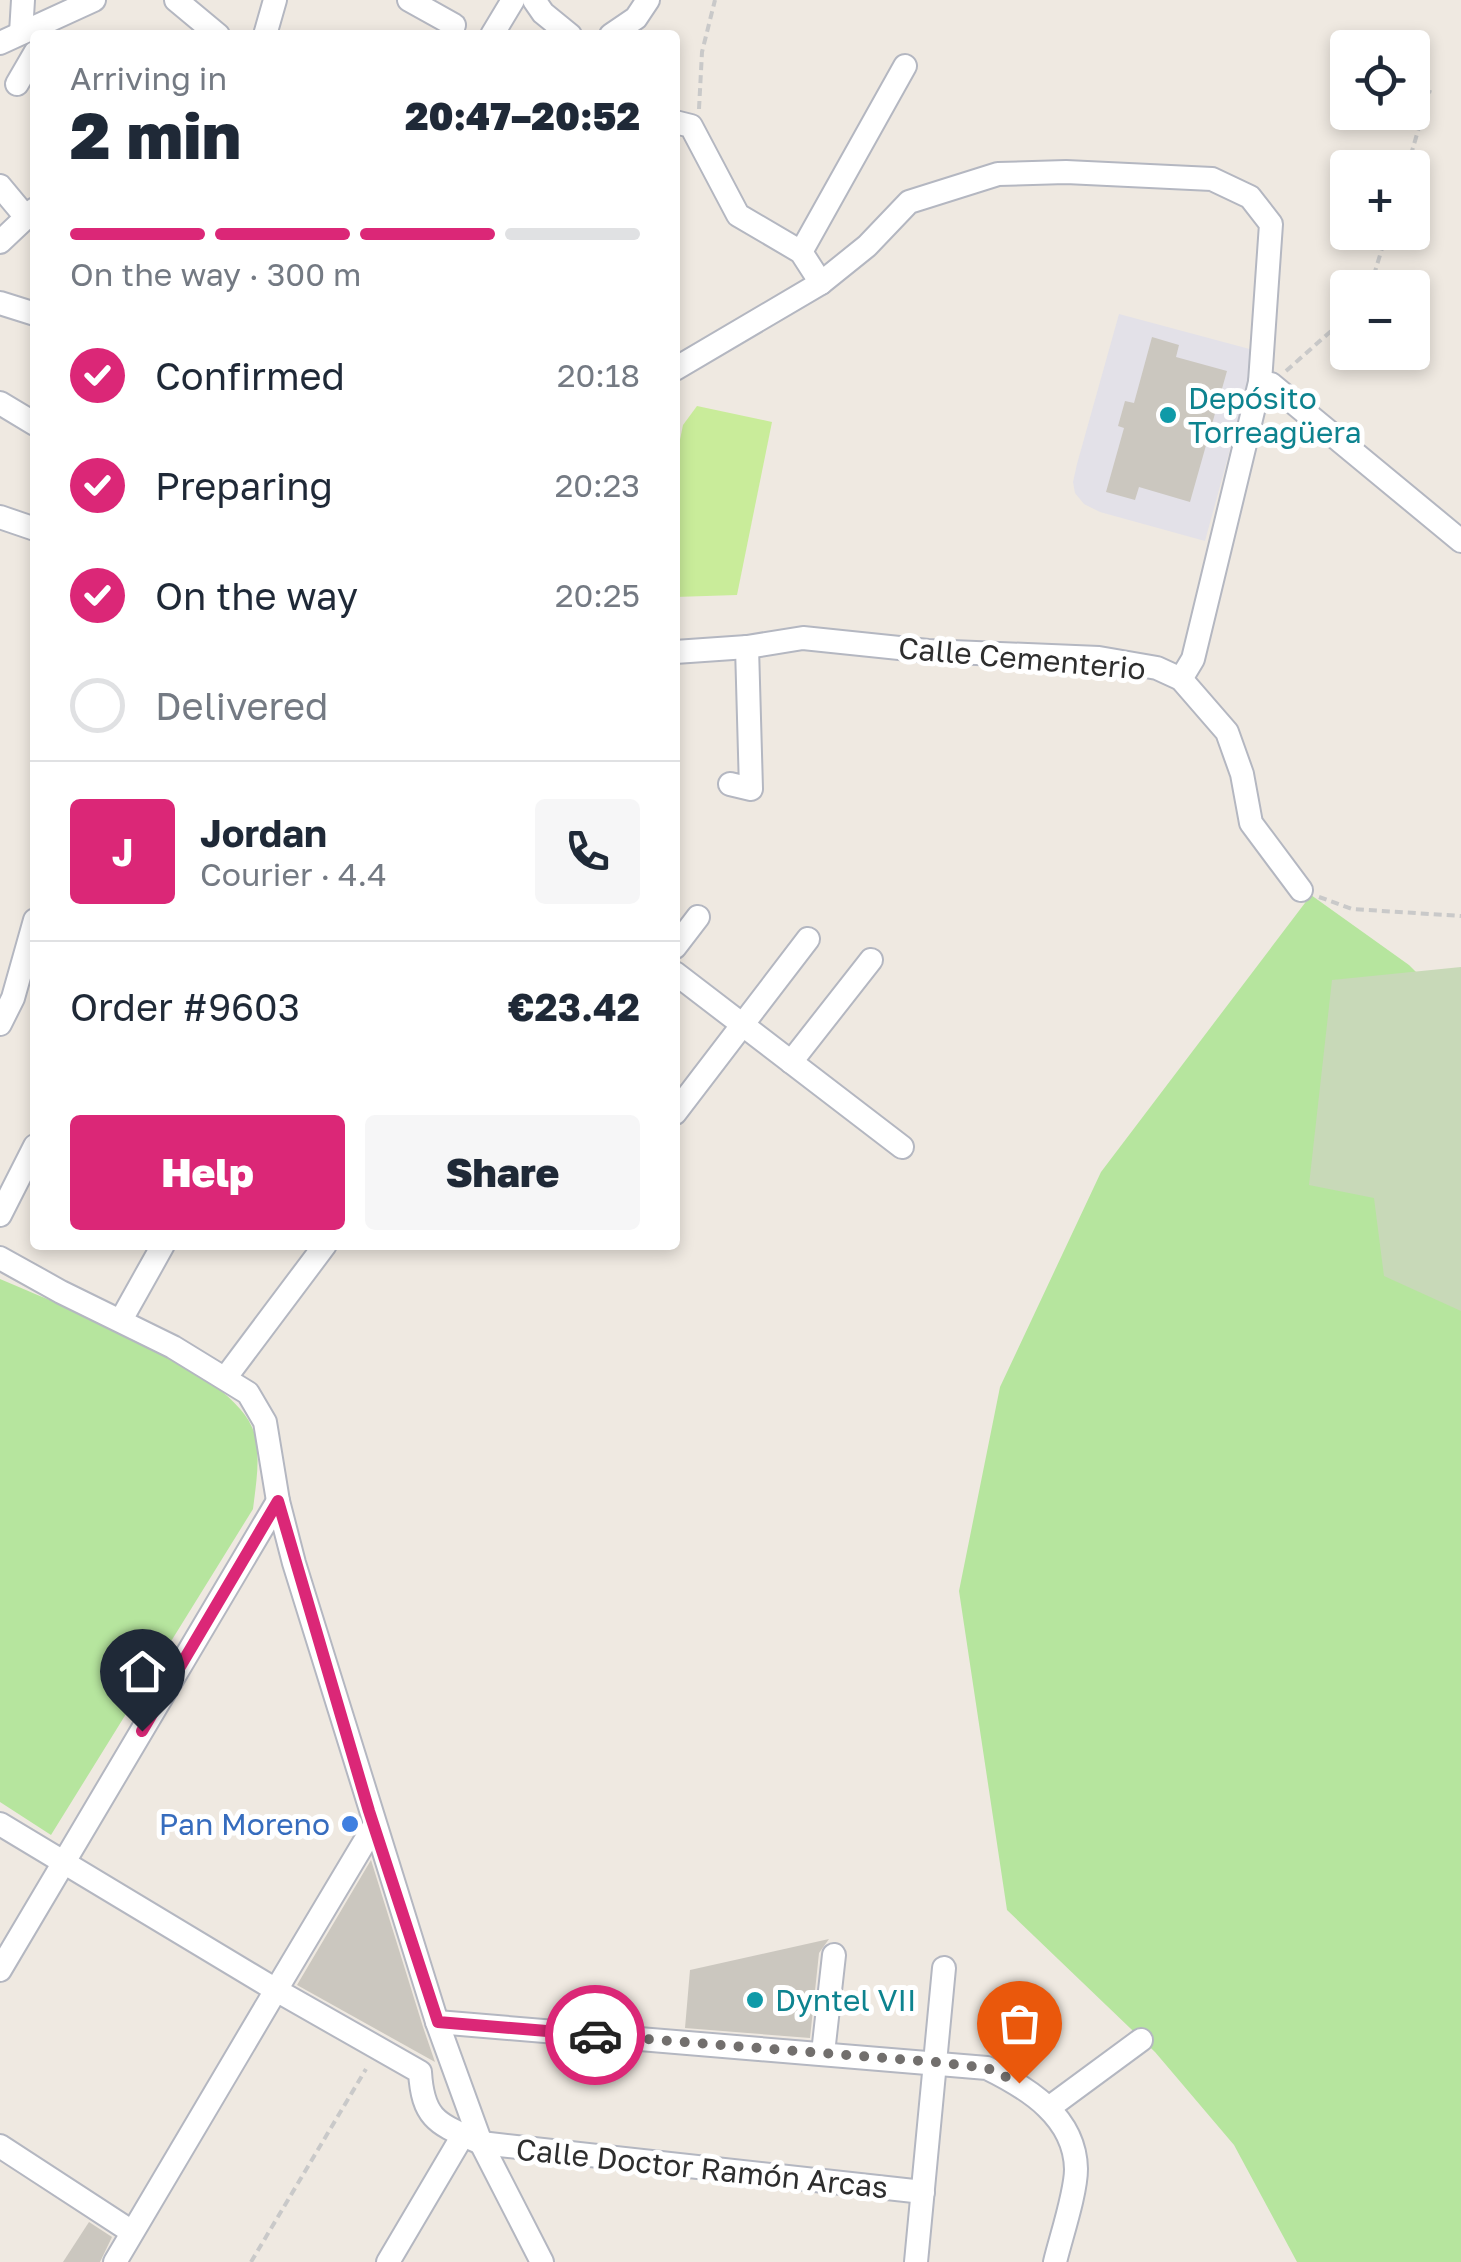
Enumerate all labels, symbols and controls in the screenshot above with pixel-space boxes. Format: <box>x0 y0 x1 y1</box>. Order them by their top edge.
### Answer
map controls <box>1330 30 1430 370</box>
button: locate <box>1330 30 1430 130</box>
text: Arriving in <box>70 59 227 97</box>
text: 20:47–20:52 <box>405 93 640 138</box>
text: 2 min <box>70 95 241 173</box>
button: + <box>1330 150 1430 250</box>
text: On the way · 300 m <box>70 255 361 293</box>
button: − <box>1330 270 1430 370</box>
icon: check <box>70 348 125 403</box>
text: Confirmed <box>155 353 345 398</box>
text: 20:18 <box>557 356 640 394</box>
place label: Depósito Torreagüera <box>1188 380 1362 450</box>
marker: Depósito Torreagüera <box>1157 404 1179 426</box>
icon: check <box>70 458 125 513</box>
text: Preparing <box>155 463 333 508</box>
text: 20:23 <box>555 466 640 504</box>
icon: check <box>70 568 125 623</box>
text: On the way <box>155 573 358 618</box>
text: 20:25 <box>555 576 640 614</box>
street label: Calle Cementerio <box>897 629 1147 687</box>
text: Delivered <box>155 683 328 728</box>
button: phone <box>535 799 640 904</box>
text: Jordan <box>200 810 327 855</box>
text: J <box>112 829 133 874</box>
text: Courier · 4.4 <box>200 855 387 893</box>
text: Order #9603 <box>70 984 300 1029</box>
text: €23.42 <box>508 984 640 1029</box>
button: Help <box>70 1115 345 1230</box>
button: Share <box>365 1115 640 1230</box>
pin <box>100 1629 185 1732</box>
icon: home <box>115 1644 170 1699</box>
place label: Pan Moreno <box>159 1806 330 1842</box>
marker: Pan Moreno <box>339 1813 361 1835</box>
pin <box>977 1981 1062 2084</box>
place label: Dyntel VII <box>775 1982 916 2018</box>
courier <box>545 1985 645 2085</box>
marker: Dyntel VII <box>744 1989 766 2011</box>
icon: bag <box>992 1996 1047 2051</box>
icon: car <box>568 2008 623 2063</box>
street label: Calle Doctor Ramón Arcas <box>514 2131 890 2205</box>

